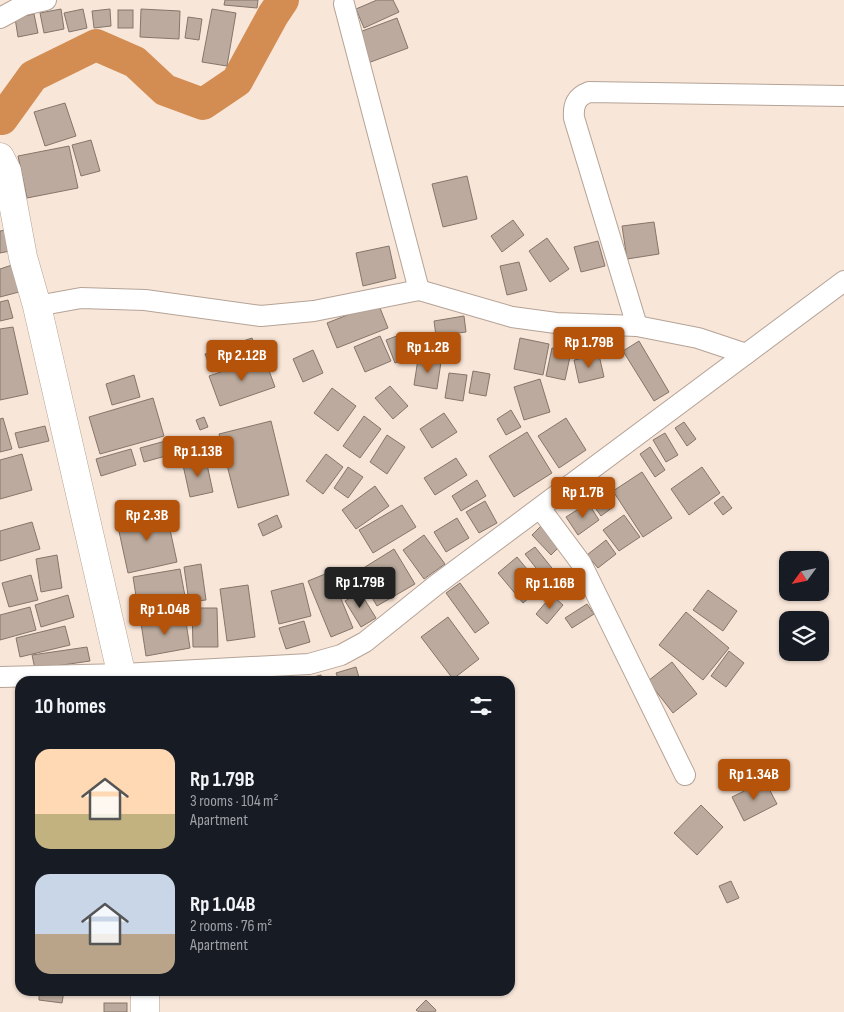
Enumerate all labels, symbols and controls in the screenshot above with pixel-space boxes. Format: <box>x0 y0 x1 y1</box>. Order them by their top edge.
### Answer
pin: Rp 1.79B <box>537 326 641 369</box>
pin: Rp 1.2B <box>382 332 474 374</box>
text: Rp 1.79B <box>564 333 614 352</box>
text: Rp 1.2B <box>407 338 449 357</box>
pin: Rp 2.12B <box>190 340 294 382</box>
text: Rp 2.12B <box>217 346 267 365</box>
pin: Rp 1.13B <box>146 436 250 478</box>
text: Rp 1.13B <box>174 442 222 461</box>
pin: Rp 1.7B <box>537 476 629 519</box>
text: Rp 1.7B <box>562 483 604 502</box>
pin: Rp 2.3B <box>101 500 193 542</box>
text: Rp 2.3B <box>126 506 168 525</box>
north arrow <box>779 551 829 601</box>
map controls <box>779 551 829 661</box>
pin: Rp 1.79B <box>308 566 412 609</box>
pin: Rp 1.16B <box>498 568 602 610</box>
text: Rp 1.79B <box>335 573 385 592</box>
text: Rp 1.16B <box>525 574 575 593</box>
pin: Rp 1.04B <box>113 594 217 636</box>
text: Rp 1.04B <box>140 600 190 619</box>
button: layers <box>779 611 829 661</box>
icon: filters <box>467 692 495 720</box>
text: 10 homes <box>35 694 106 719</box>
pin: Rp 1.34B <box>702 758 806 801</box>
text: Rp 1.34B <box>729 765 779 784</box>
text: Rp 1.79B <box>190 767 255 792</box>
icon: home <box>75 769 135 829</box>
text: 3 rooms · 104 m² <box>190 792 278 811</box>
text: Apartment <box>190 811 248 830</box>
text: Rp 1.04B <box>190 892 255 917</box>
icon: home <box>75 894 135 954</box>
text: 2 rooms · 76 m² <box>190 917 272 936</box>
text: Apartment <box>190 936 248 955</box>

